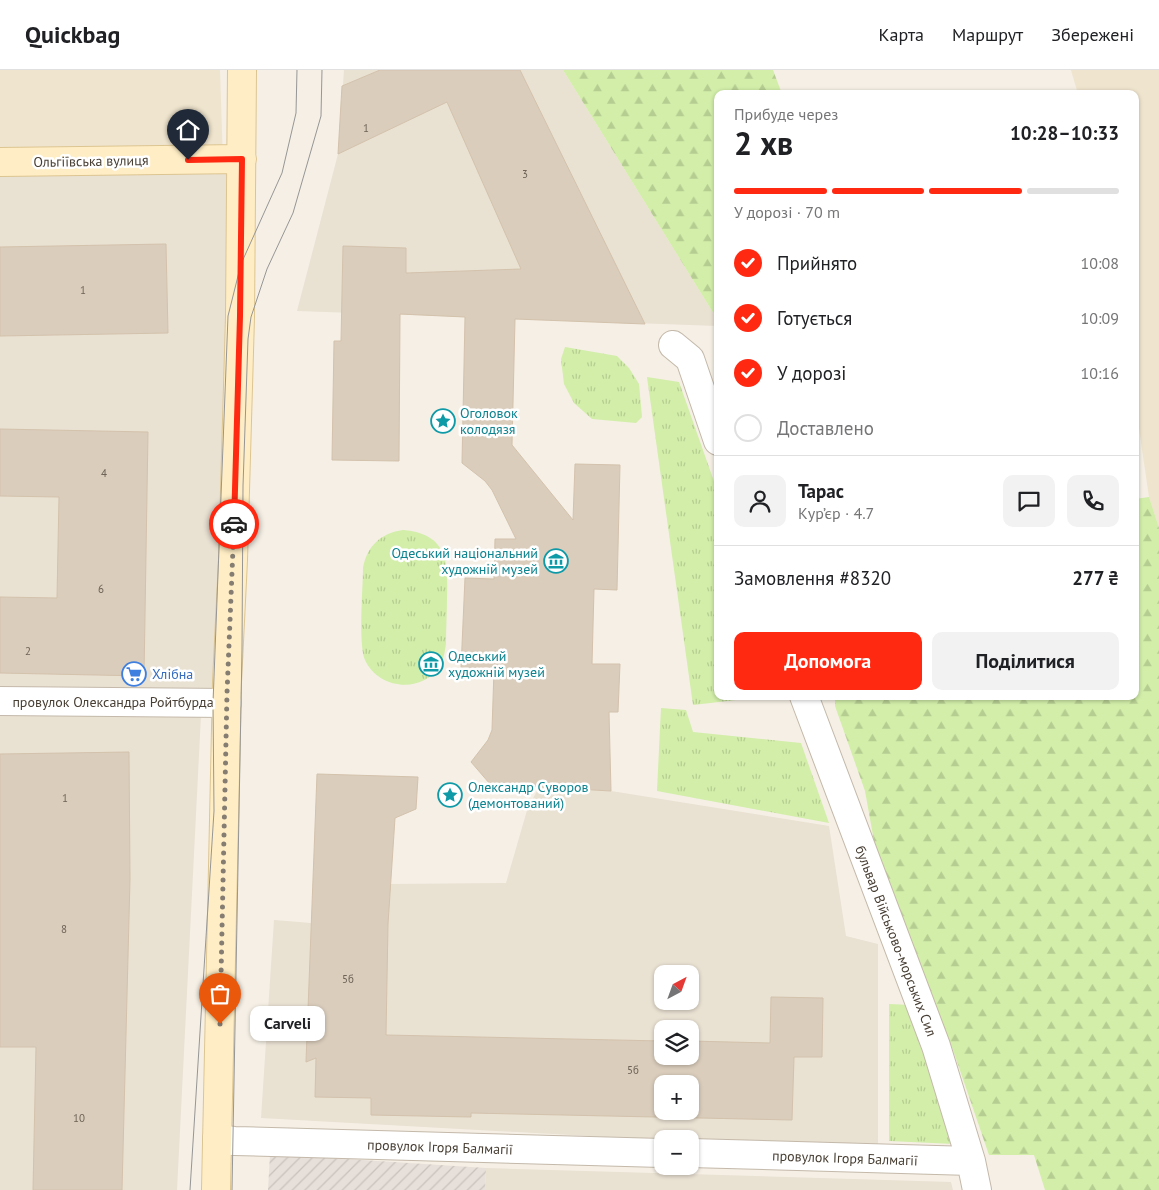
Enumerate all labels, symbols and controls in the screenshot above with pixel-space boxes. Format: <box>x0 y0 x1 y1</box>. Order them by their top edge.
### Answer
text: Quickbag <box>25 19 120 50</box>
text: Карта <box>879 23 924 46</box>
text: Маршрут <box>952 23 1023 46</box>
text: Збережені <box>1051 23 1134 46</box>
text: Прибуде через <box>734 104 838 124</box>
pin <box>167 109 209 160</box>
icon: home <box>174 116 202 144</box>
house number: 1 <box>363 121 369 135</box>
text: 10:28–10:33 <box>1010 121 1119 145</box>
text: 2 хв <box>734 122 793 164</box>
street label: Ольгіївська вулиця <box>33 151 149 171</box>
house number: 3 <box>522 167 528 181</box>
text: У дорозі · 70 m <box>734 202 840 222</box>
icon: check <box>734 249 762 277</box>
text: Прийнято <box>777 251 857 275</box>
text: 10:08 <box>1081 253 1119 273</box>
house number: 1 <box>80 283 86 297</box>
icon: check <box>734 304 762 332</box>
text: Готується <box>777 306 852 330</box>
text: 10:09 <box>1081 308 1119 328</box>
icon: check <box>734 359 762 387</box>
text: У дорозі <box>777 361 846 385</box>
text: 10:16 <box>1081 363 1119 383</box>
place label: Оголовок колодязя <box>460 404 518 438</box>
place icon: Оголовок колодязя <box>430 408 456 434</box>
text: Доставлено <box>777 416 874 440</box>
house number: 4 <box>101 466 107 480</box>
button: person <box>734 475 786 527</box>
button: chat <box>1003 475 1055 527</box>
button: phone <box>1067 475 1119 527</box>
text: Тарас <box>798 479 844 503</box>
courier <box>209 499 259 549</box>
text: Кур’єр · 4.7 <box>798 503 874 523</box>
icon: car <box>220 510 248 538</box>
place label: Одеський національний художній музей <box>391 544 538 578</box>
museum icon: Одеський національний художній музей <box>543 548 569 574</box>
text: Замовлення #8320 <box>734 566 891 590</box>
text: 277 ₴ <box>1072 566 1119 590</box>
house number: 6 <box>98 582 104 596</box>
button: Допомога <box>734 632 922 690</box>
button: Поділитися <box>932 632 1119 690</box>
house number: 2 <box>25 644 31 658</box>
place label: Одеський художній музей <box>448 647 545 681</box>
museum icon: Одеський художній музей <box>418 651 444 677</box>
supermarket icon: Хлібна <box>121 661 147 687</box>
place label: Хлібна <box>152 665 193 683</box>
street label: провулок Олександра Ройтбурда <box>12 693 214 711</box>
place label: Олександр Суворов (демонтований) <box>468 778 589 812</box>
place icon: Олександр Суворов (демонтований) <box>437 782 463 808</box>
house number: 1 <box>62 791 68 805</box>
street label: бульвар Військово-морських Сил <box>851 843 941 1039</box>
house number: 8 <box>61 922 67 936</box>
north arrow <box>654 965 699 1010</box>
map controls <box>654 965 699 1175</box>
house number: 5б <box>342 972 354 986</box>
pin <box>199 973 241 1024</box>
icon: bag <box>206 980 234 1008</box>
callout: Carveli <box>250 1006 325 1042</box>
text: Carveli <box>264 1013 311 1033</box>
button: layers <box>654 1020 699 1065</box>
house number: 5б <box>627 1063 639 1077</box>
button: + <box>654 1075 699 1120</box>
house number: 10 <box>73 1111 85 1125</box>
button: − <box>654 1130 699 1175</box>
street label: провулок Ігоря Балмагії <box>367 1135 513 1159</box>
street label: провулок Ігоря Балмагії <box>772 1146 918 1170</box>

